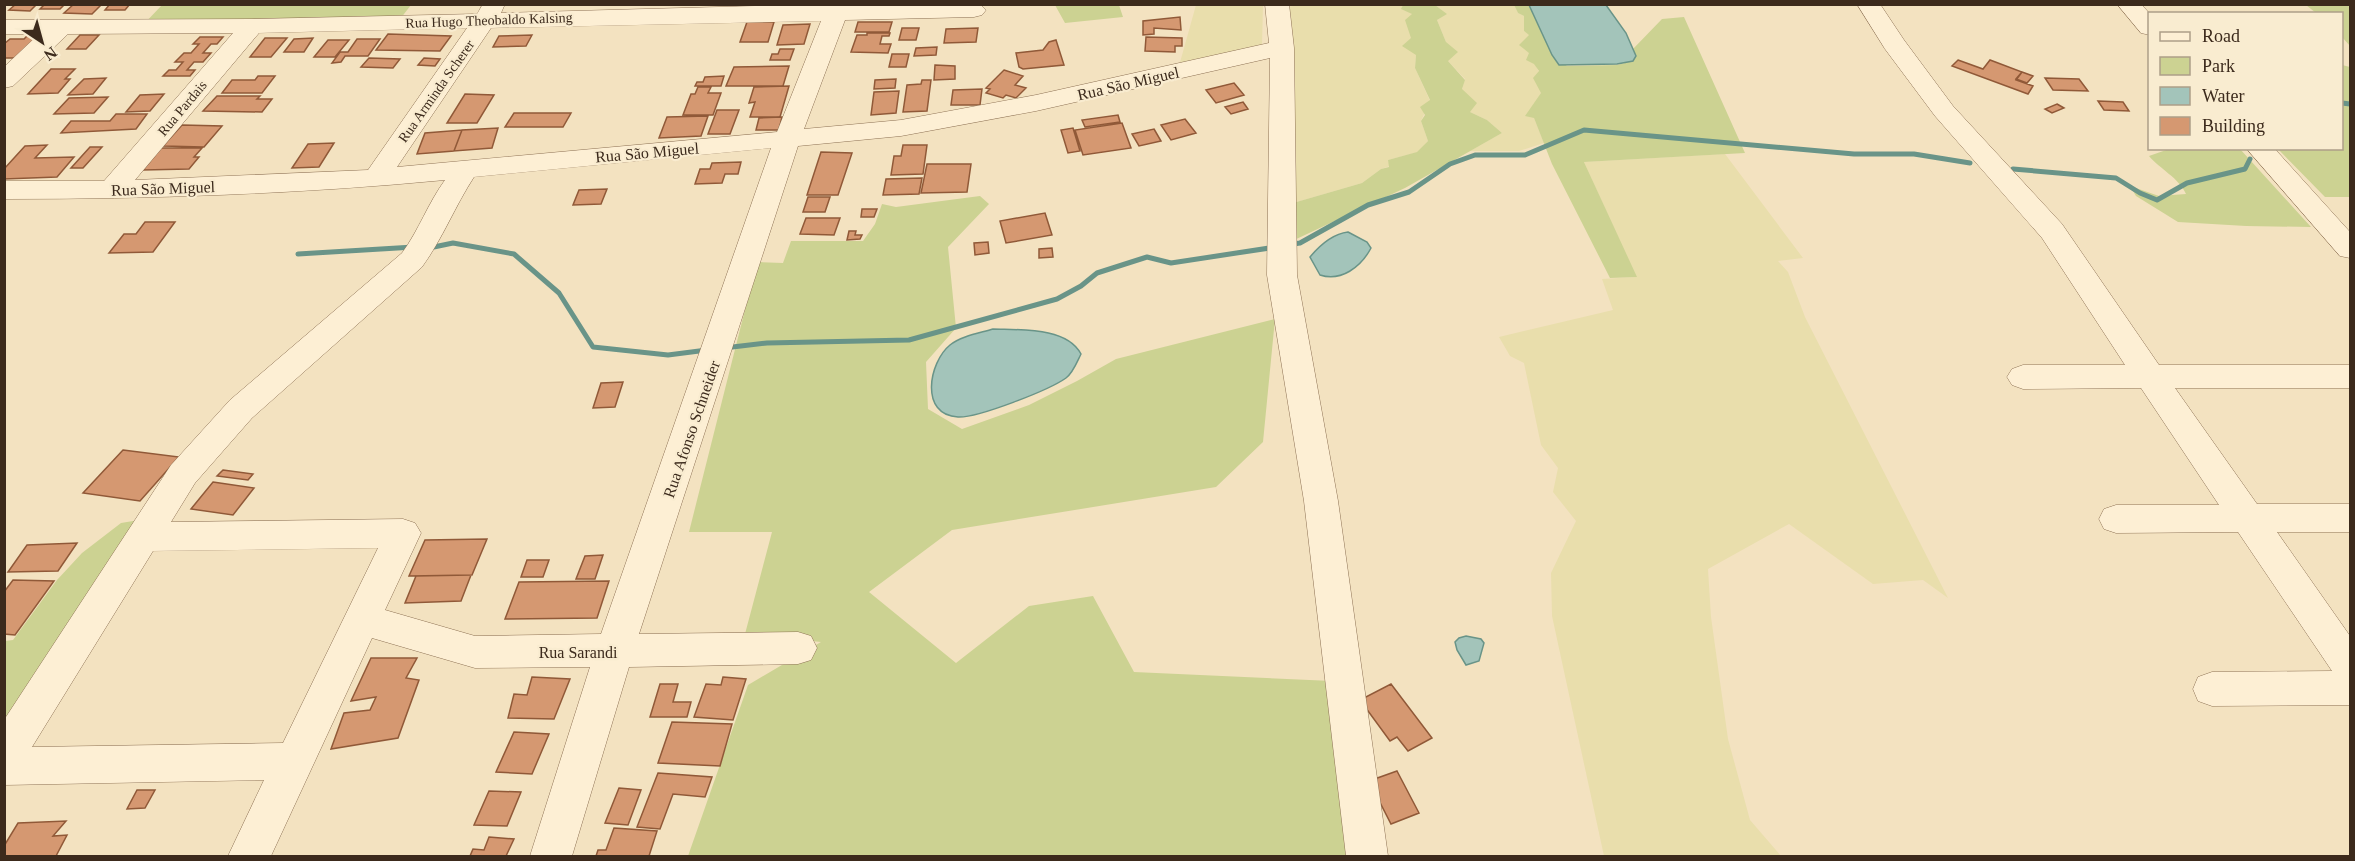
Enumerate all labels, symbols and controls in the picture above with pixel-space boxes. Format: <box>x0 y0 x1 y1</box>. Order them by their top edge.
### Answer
street label: Rua Hugo Theobaldo Kalsing <box>405 10 573 31</box>
north arrow <box>12 12 72 72</box>
legend <box>2148 12 2343 150</box>
text: Road <box>2202 26 2240 46</box>
street label: Rua Arminda Scherer <box>395 37 478 145</box>
text: N <box>40 43 60 64</box>
text: Park <box>2202 56 2235 76</box>
street label: Rua São Miguel <box>1076 63 1181 104</box>
street label: Rua Pardais <box>155 78 210 139</box>
text: Water <box>2202 86 2245 106</box>
text: Building <box>2202 116 2265 136</box>
street label: Rua São Miguel <box>595 139 700 166</box>
street label: Rua São Miguel <box>111 178 216 200</box>
street label: Rua Afonso Schneider <box>660 358 723 500</box>
street label: Rua Sarandi <box>539 644 618 661</box>

